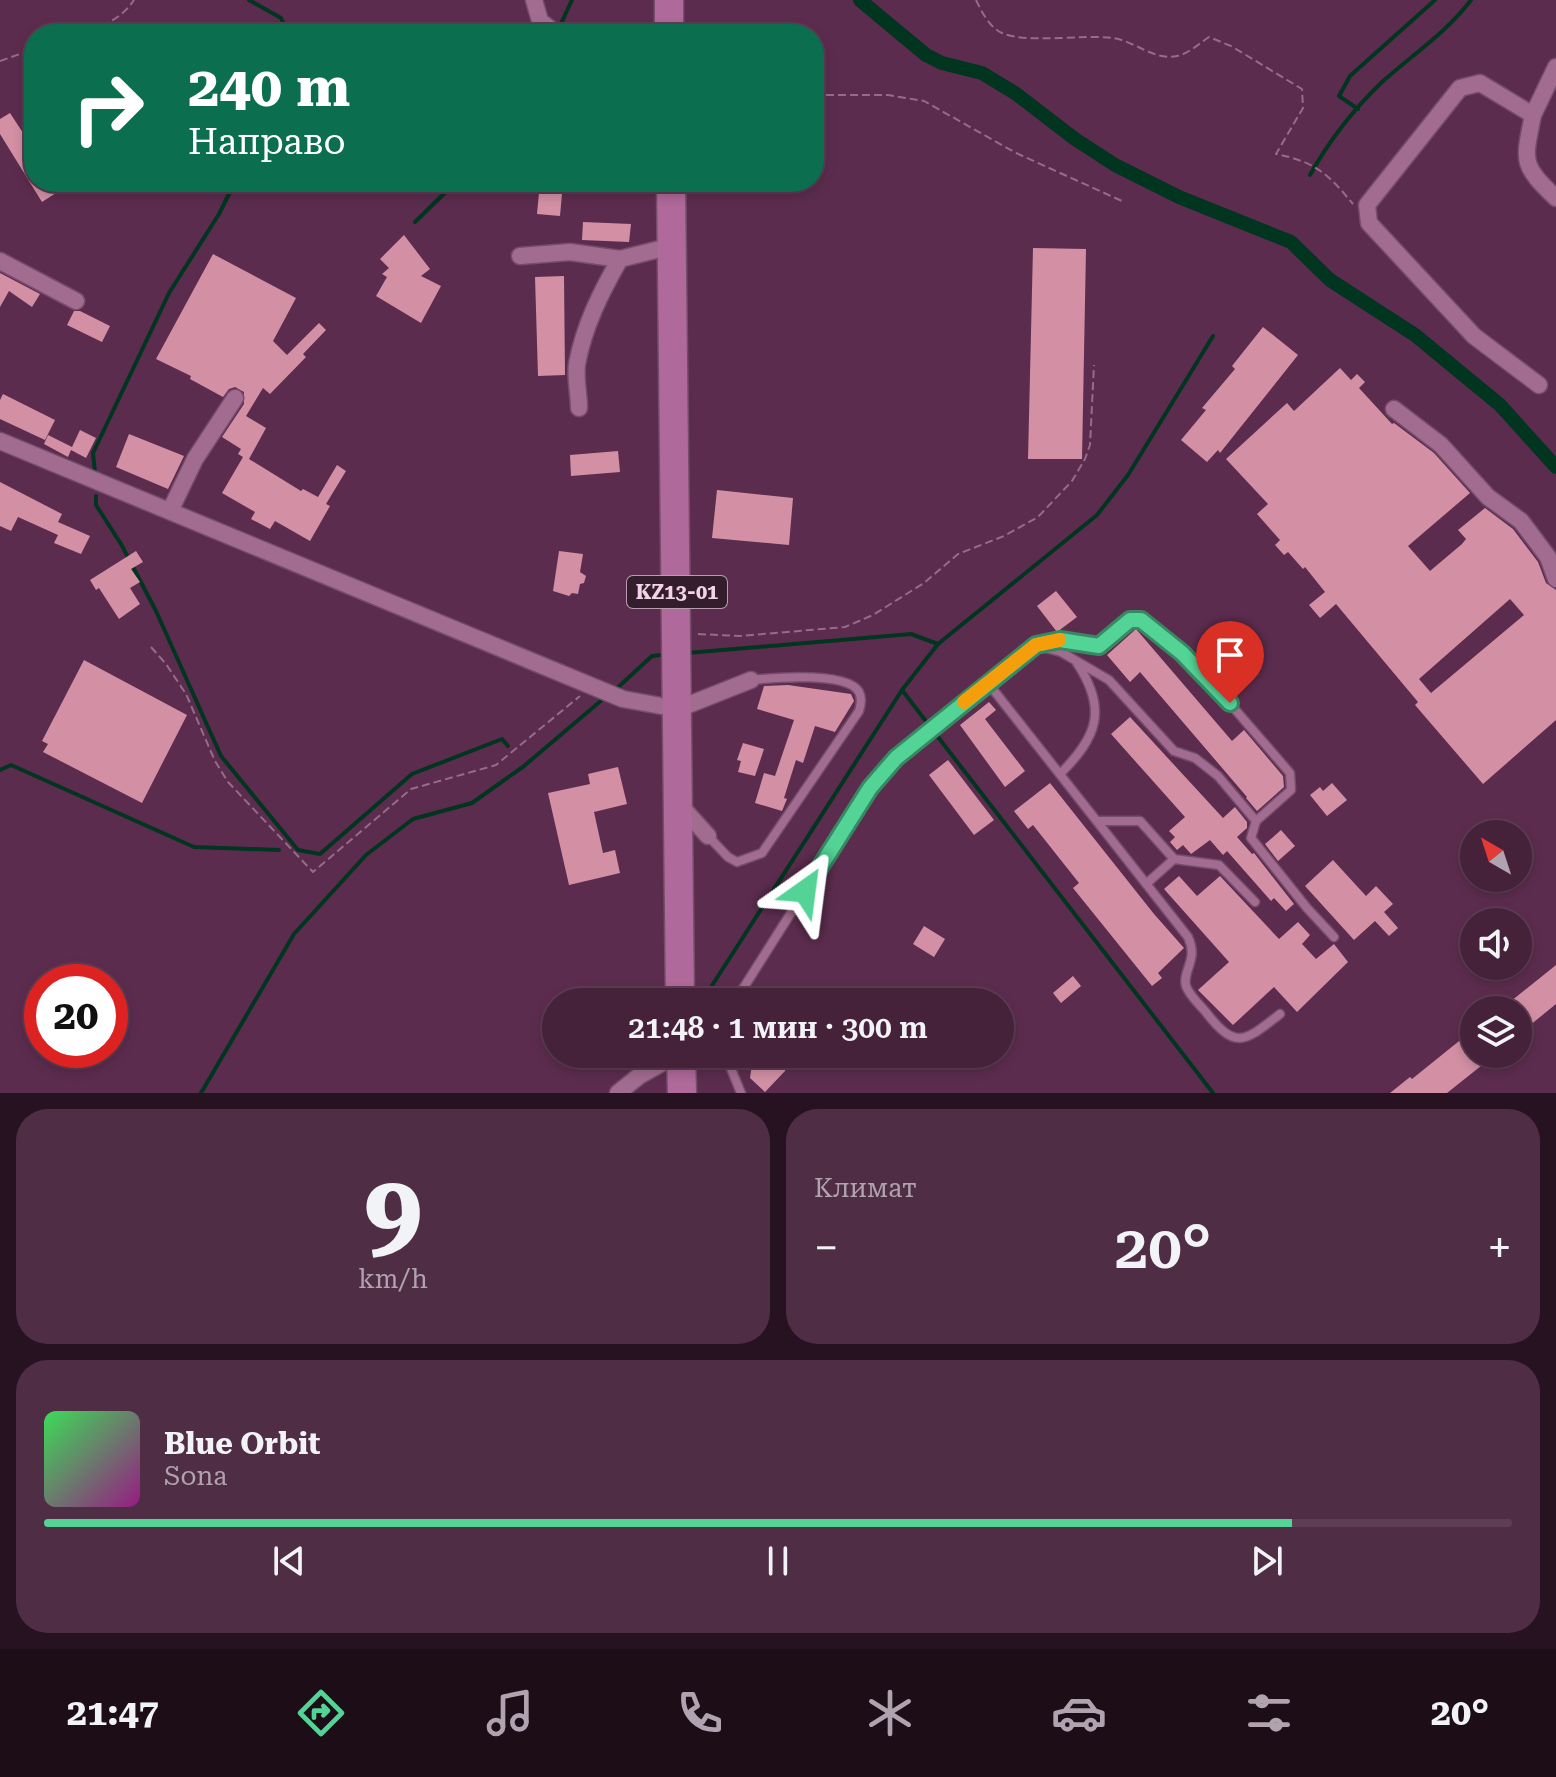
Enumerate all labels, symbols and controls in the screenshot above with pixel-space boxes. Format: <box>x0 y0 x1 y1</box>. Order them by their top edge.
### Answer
text: 240 m <box>188 54 350 120</box>
icon: right <box>56 56 160 160</box>
text: Направо <box>188 121 346 163</box>
road number: KZ13-01 <box>627 576 727 608</box>
pin <box>1196 621 1264 703</box>
icon: arrive <box>1208 633 1252 677</box>
north arrow <box>1460 820 1532 892</box>
map controls <box>1460 820 1532 1068</box>
position arrow <box>763 849 847 933</box>
button: sound <box>1460 908 1532 980</box>
speed limit sign: 20 <box>24 964 128 1068</box>
button: layers <box>1460 996 1532 1068</box>
text: 21:48 · 1 мин · 300 m <box>628 1010 928 1045</box>
text: 9 <box>364 1151 422 1272</box>
text: Климат <box>814 1173 917 1203</box>
text: 20° <box>1115 1212 1211 1283</box>
text: − <box>814 1222 839 1274</box>
text: + <box>1487 1222 1512 1274</box>
text: km/h <box>358 1264 428 1294</box>
text: Blue Orbit <box>164 1426 320 1461</box>
text: Sona <box>164 1461 227 1491</box>
icon: previous <box>267 1539 311 1583</box>
icon: pause <box>756 1539 800 1583</box>
icon: next <box>1245 1539 1289 1583</box>
icon: directions <box>293 1685 349 1741</box>
icon: music <box>482 1685 538 1741</box>
icon: phone <box>672 1685 728 1741</box>
icon: climate <box>862 1685 918 1741</box>
icon: car <box>1051 1685 1107 1741</box>
icon: filters <box>1241 1685 1297 1741</box>
text: 21:47 <box>67 1692 159 1734</box>
text: 20° <box>1431 1692 1489 1734</box>

